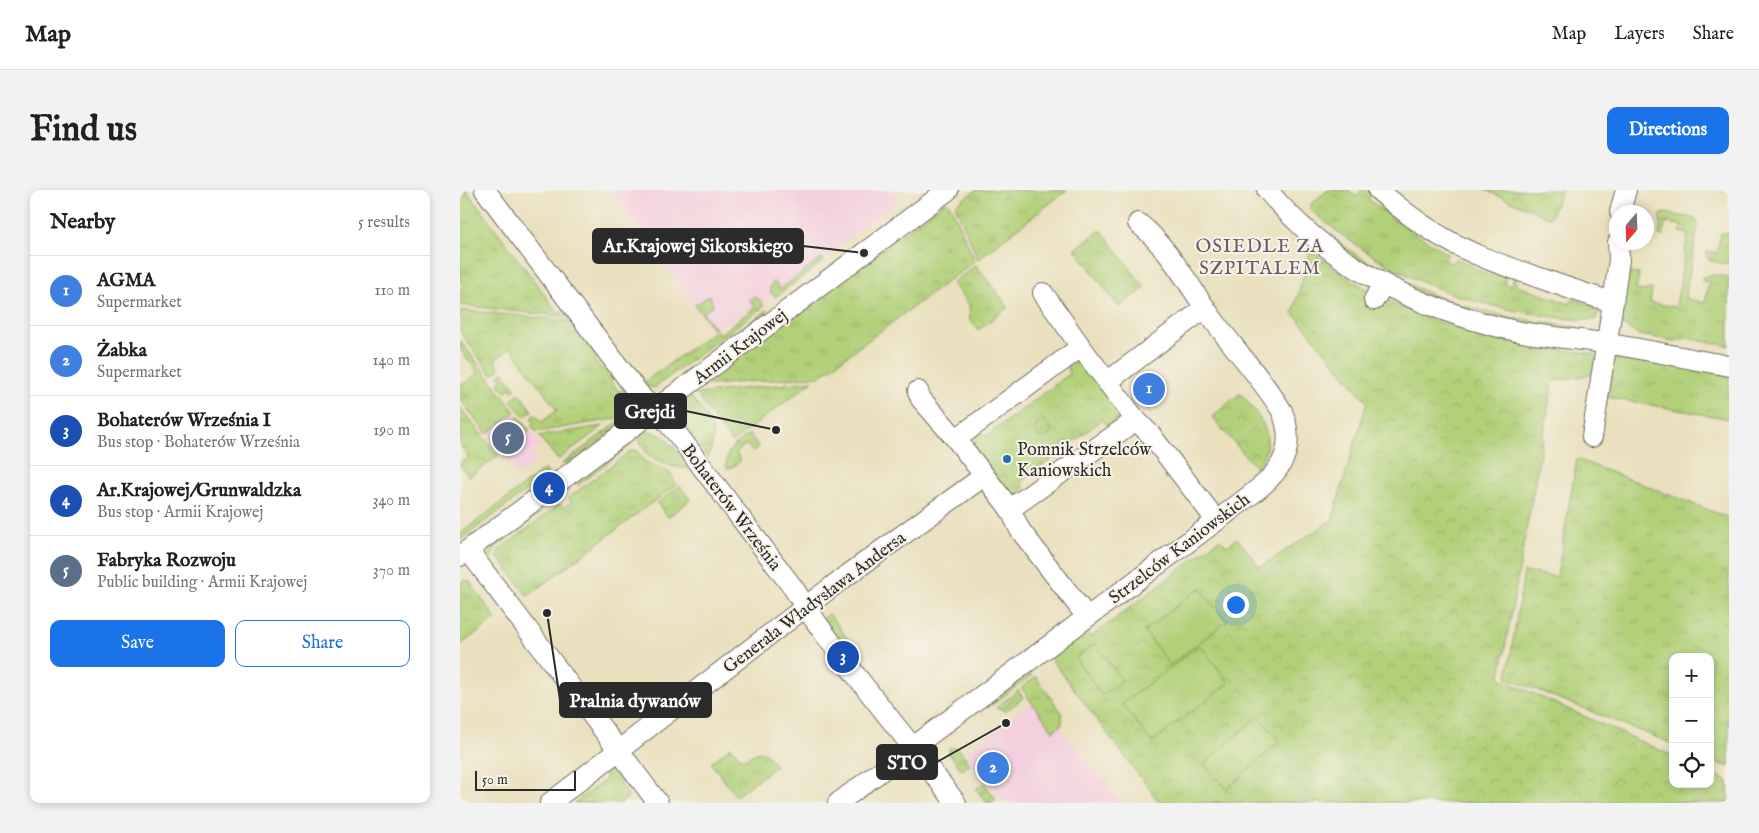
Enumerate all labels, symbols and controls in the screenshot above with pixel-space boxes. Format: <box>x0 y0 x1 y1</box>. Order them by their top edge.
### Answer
text: Map <box>25 19 71 50</box>
text: Map <box>1552 23 1586 46</box>
text: Layers <box>1614 23 1665 46</box>
text: Share <box>1693 23 1734 46</box>
button: Directions <box>1607 107 1729 154</box>
text: Find us <box>30 108 137 153</box>
north arrow <box>1609 205 1654 250</box>
text: Nearby <box>50 209 115 236</box>
text: 5 results <box>358 213 410 233</box>
callout: Ar.Krajowej Sikorskiego <box>593 229 803 263</box>
text: Ar.Krajowej Sikorskiego <box>602 235 793 259</box>
district label: OSIEDLE ZA SZPITALEM <box>1196 235 1325 281</box>
text: AGMA <box>97 269 155 293</box>
text: 1 <box>63 281 69 301</box>
text: 110 m <box>374 281 410 301</box>
text: Supermarket <box>97 293 182 313</box>
street label: Armii Krajowej <box>689 304 792 391</box>
text: Żabka <box>97 339 147 363</box>
text: 2 <box>62 351 70 371</box>
text: 140 m <box>372 351 410 371</box>
text: Supermarket <box>97 363 182 383</box>
pin: 1 <box>1133 370 1165 408</box>
callout: Grejdi <box>615 394 686 428</box>
text: Grejdi <box>625 401 675 425</box>
text: Bohaterów Września I <box>97 409 271 433</box>
pin: 5 <box>492 419 524 457</box>
text: 3 <box>63 421 69 441</box>
text: 190 m <box>373 421 410 441</box>
text: Bus stop · Bohaterów Września <box>97 433 300 453</box>
place label: Pomnik Strzelców Kaniowskich <box>1017 439 1152 483</box>
street label: Bohaterów Września <box>676 440 786 576</box>
marker: Pomnik Strzelców Kaniowskich <box>1001 453 1013 465</box>
pin: 4 <box>533 469 565 507</box>
text: Ar.Krajowej/Grunwaldzka <box>97 479 301 503</box>
street label: Strzelców Kaniowskich <box>1105 488 1255 610</box>
text: 4 <box>62 491 70 511</box>
text: 340 m <box>372 491 410 511</box>
text: Bus stop · Armii Krajowej <box>97 503 263 523</box>
street label: Generała Władysława Andersa <box>719 527 911 679</box>
text: Fabryka Rozwoju <box>97 549 236 573</box>
text: 5 <box>63 561 69 581</box>
text: 370 m <box>373 561 410 581</box>
text: Public building · Armii Krajowej <box>97 573 307 593</box>
your location <box>1223 592 1249 618</box>
button: Save <box>50 620 225 667</box>
button: Share <box>235 620 410 667</box>
pin: 3 <box>827 638 859 676</box>
map controls <box>1669 653 1714 788</box>
button: + <box>1669 653 1714 698</box>
callout: Pralnia dywanów <box>560 683 711 717</box>
text: Pralnia dywanów <box>569 690 702 714</box>
button: − <box>1669 698 1714 743</box>
button: locate <box>1669 743 1714 788</box>
callout: STO <box>877 745 937 779</box>
pin: 2 <box>977 749 1009 787</box>
text: STO <box>887 752 927 776</box>
scale bar <box>475 768 576 791</box>
text: 50 m <box>482 771 508 789</box>

